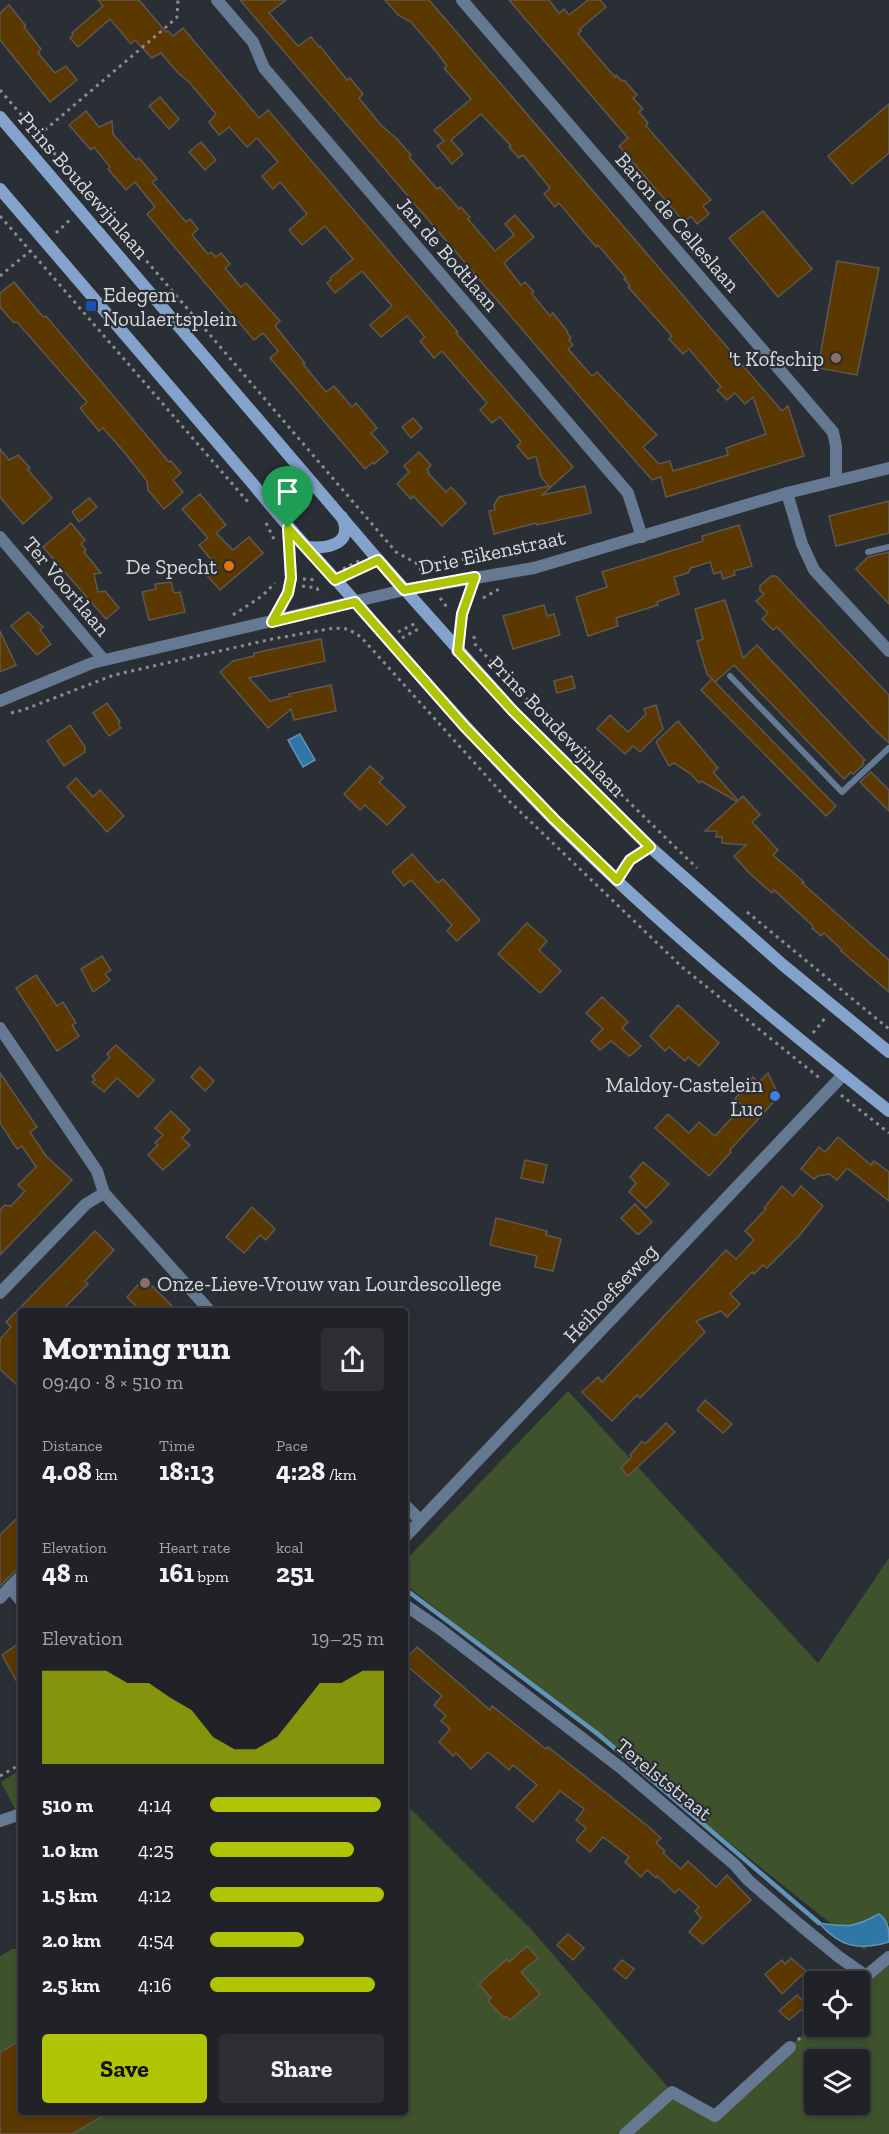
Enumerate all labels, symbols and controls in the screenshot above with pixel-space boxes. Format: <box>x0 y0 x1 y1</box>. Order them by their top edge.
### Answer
street label: Prins Boudewijnlaan <box>13 106 155 264</box>
street label: Baron de Celleslaan <box>611 147 745 297</box>
street label: Jan de Bodtlaan <box>392 192 504 316</box>
place label: Edegem Noulaertsplein <box>103 282 237 331</box>
marker: Edegem Noulaertsplein <box>84 299 98 313</box>
place label: 't Kofschip <box>729 346 824 371</box>
marker: 't Kofschip <box>829 351 843 365</box>
pin <box>262 466 313 528</box>
icon: arrive <box>271 475 304 508</box>
street label: Drie Eikenstraat <box>417 524 568 580</box>
street label: Ter Voortlaan <box>18 531 116 641</box>
place label: De Specht <box>126 554 217 579</box>
marker: De Specht <box>222 559 236 573</box>
street label: Prins Boudewijnlaan <box>483 650 631 802</box>
place label: Maldoy-Castelein Luc <box>606 1072 763 1121</box>
marker: Maldoy-Castelein Luc <box>768 1089 782 1103</box>
street label: Heihoefseweg <box>558 1238 663 1348</box>
place label: Onze-Lieve-Vrouw van Lourdescollege <box>157 1271 502 1296</box>
marker: Onze-Lieve-Vrouw van Lourdescollege <box>138 1276 152 1290</box>
text: Morning run <box>42 1328 230 1367</box>
button: share <box>321 1328 384 1391</box>
text: 09:40 · 8 × 510 m <box>42 1370 183 1394</box>
text: Distance <box>42 1436 103 1455</box>
text: Time <box>159 1436 195 1455</box>
text: Pace <box>276 1436 308 1455</box>
text: 4.08 <box>42 1455 92 1487</box>
text: 18:13 <box>159 1455 214 1487</box>
text: 4:28 <box>276 1455 325 1487</box>
text: km <box>92 1465 118 1484</box>
text: /km <box>325 1465 356 1484</box>
text: Elevation <box>42 1538 107 1557</box>
text: Heart rate <box>159 1538 230 1557</box>
text: kcal <box>276 1538 303 1557</box>
text: 48 <box>42 1557 71 1589</box>
text: 161 <box>159 1557 194 1589</box>
text: 251 <box>276 1557 314 1589</box>
text: m <box>71 1567 88 1586</box>
text: bpm <box>194 1567 229 1586</box>
text: Elevation <box>42 1626 123 1650</box>
text: 19–25 m <box>311 1626 384 1650</box>
street label: Terelststraat <box>611 1733 717 1826</box>
text: 510 m <box>42 1793 93 1817</box>
text: 4:14 <box>138 1793 172 1817</box>
text: 1.0 km <box>42 1838 98 1862</box>
text: 4:25 <box>138 1838 174 1862</box>
text: 1.5 km <box>42 1883 97 1907</box>
text: 4:12 <box>138 1883 171 1907</box>
text: 2.0 km <box>42 1928 101 1952</box>
text: 4:54 <box>138 1928 174 1952</box>
map controls <box>804 1971 870 2115</box>
button: locate <box>804 1971 870 2037</box>
text: 2.5 km <box>42 1973 100 1997</box>
text: 4:16 <box>138 1973 172 1997</box>
button: Save <box>42 2034 207 2103</box>
button: Share <box>219 2034 384 2103</box>
button: layers <box>804 2049 870 2115</box>

